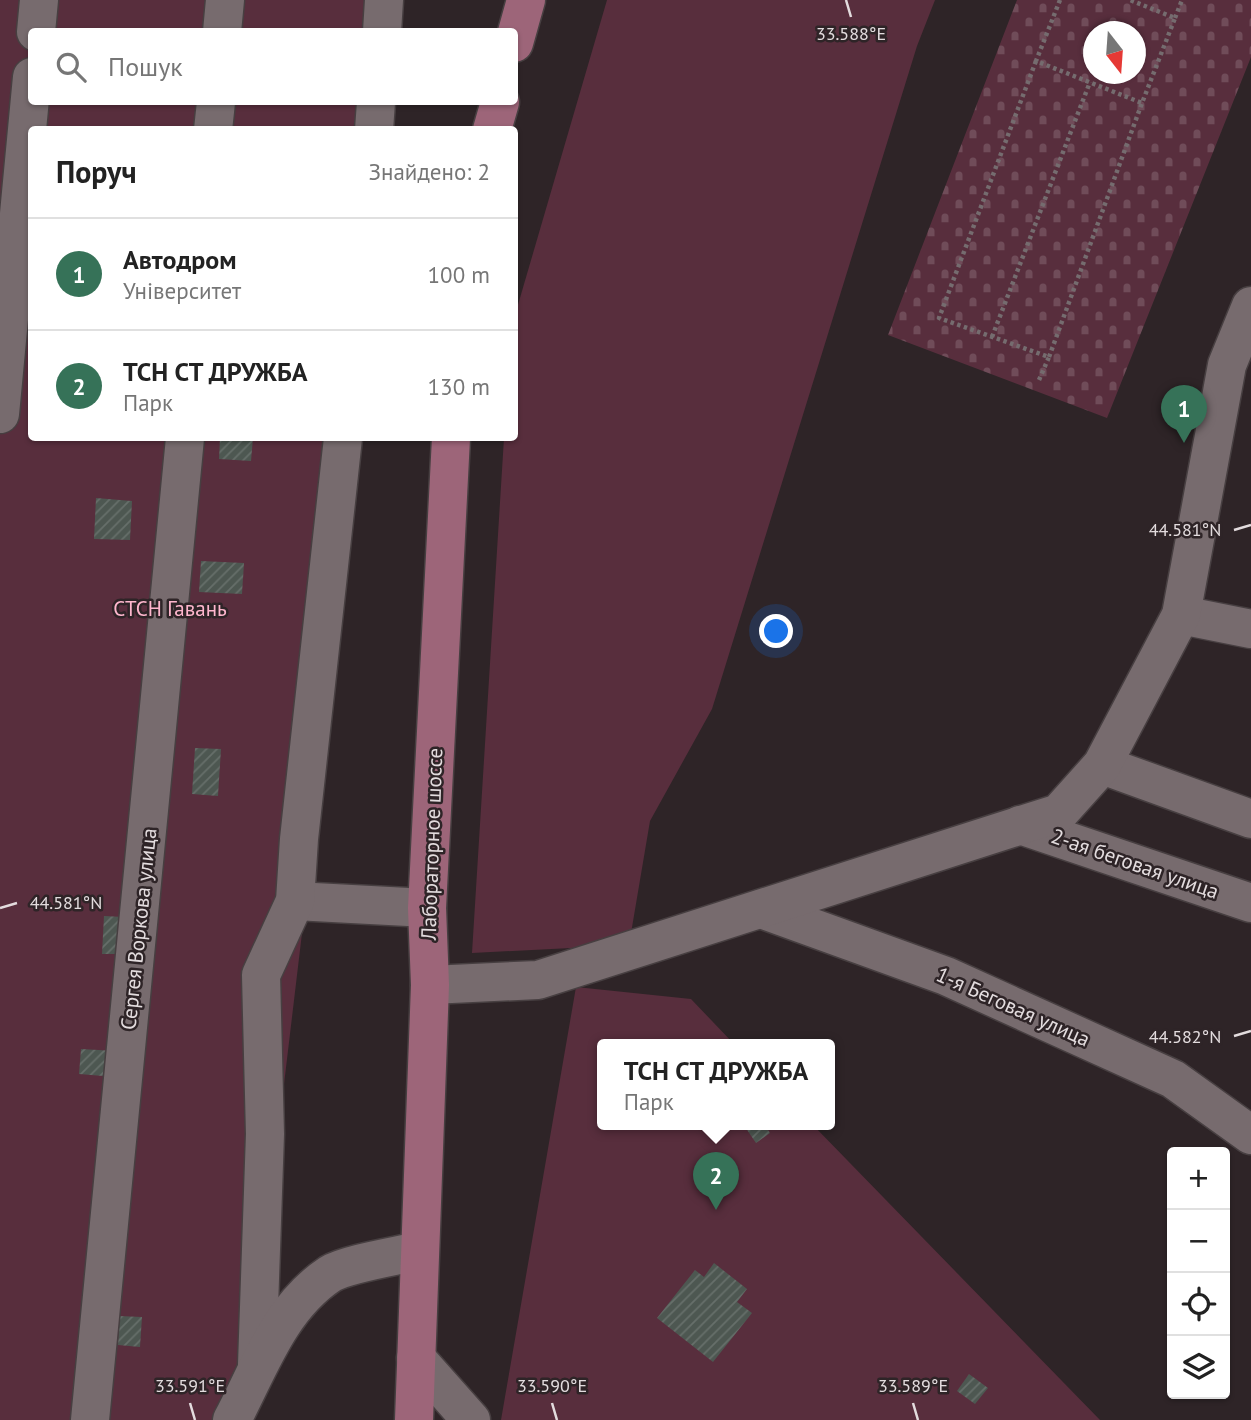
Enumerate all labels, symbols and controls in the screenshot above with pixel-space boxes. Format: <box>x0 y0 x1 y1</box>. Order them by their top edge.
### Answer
north arrow <box>1083 21 1146 84</box>
text: 33.588°E <box>816 22 886 45</box>
search box <box>28 28 518 105</box>
icon: search <box>52 48 90 86</box>
text: Пошук <box>108 50 183 83</box>
text: Поруч <box>56 152 137 191</box>
text: Знайдено: 2 <box>369 157 490 186</box>
text: Автодром <box>123 243 237 276</box>
text: 1 <box>72 260 86 289</box>
text: 100 m <box>428 260 490 289</box>
text: Університет <box>123 276 241 305</box>
text: ТСН СТ ДРУЖБА <box>123 355 307 388</box>
text: 2 <box>72 372 86 401</box>
text: 130 m <box>428 372 490 401</box>
pin: 1 <box>1161 385 1207 443</box>
text: Парк <box>123 388 173 417</box>
text: 44.581°N <box>1149 518 1221 541</box>
park label: СТСН Гавань <box>113 595 227 622</box>
your location <box>759 614 793 648</box>
street label: Лабораторное шоссе <box>415 747 448 942</box>
street label: 2-ая беговая улица <box>1048 822 1223 905</box>
street label: Сергея Воркова улица <box>114 827 163 1031</box>
text: 44.581°N <box>30 891 102 914</box>
street label: 1-я Беговая улица <box>932 961 1094 1053</box>
text: 44.582°N <box>1149 1025 1221 1048</box>
popup <box>597 1039 835 1130</box>
text: ТСН СТ ДРУЖБА <box>624 1054 808 1087</box>
text: Парк <box>624 1087 674 1116</box>
map controls <box>1167 1147 1230 1399</box>
button: + <box>1167 1147 1230 1210</box>
pin: 2 <box>693 1152 739 1210</box>
button: − <box>1167 1210 1230 1273</box>
button: locate <box>1167 1273 1230 1336</box>
button: layers <box>1167 1336 1230 1399</box>
text: 33.591°E <box>155 1374 225 1397</box>
text: 33.590°E <box>517 1374 587 1397</box>
text: 33.589°E <box>878 1374 948 1397</box>

